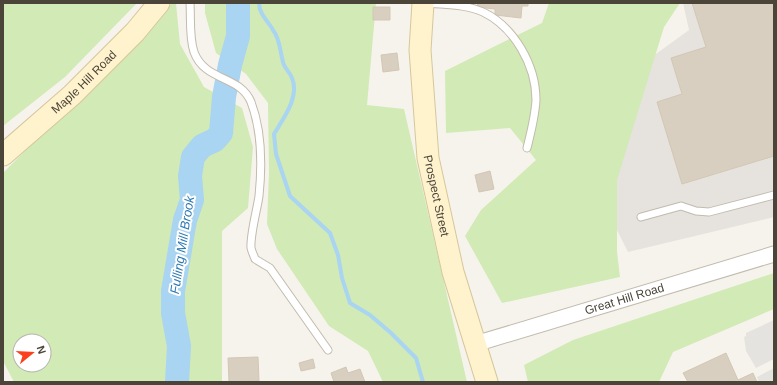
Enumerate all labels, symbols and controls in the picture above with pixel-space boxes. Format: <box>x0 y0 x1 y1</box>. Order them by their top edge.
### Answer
street label: Maple Hill Road <box>49 48 119 117</box>
street label: Prospect Street <box>421 154 452 238</box>
water label: Fulling Mill Brook <box>167 193 197 295</box>
street label: Great Hill Road <box>583 280 666 318</box>
north arrow <box>12 333 52 373</box>
text: N <box>35 344 48 356</box>

